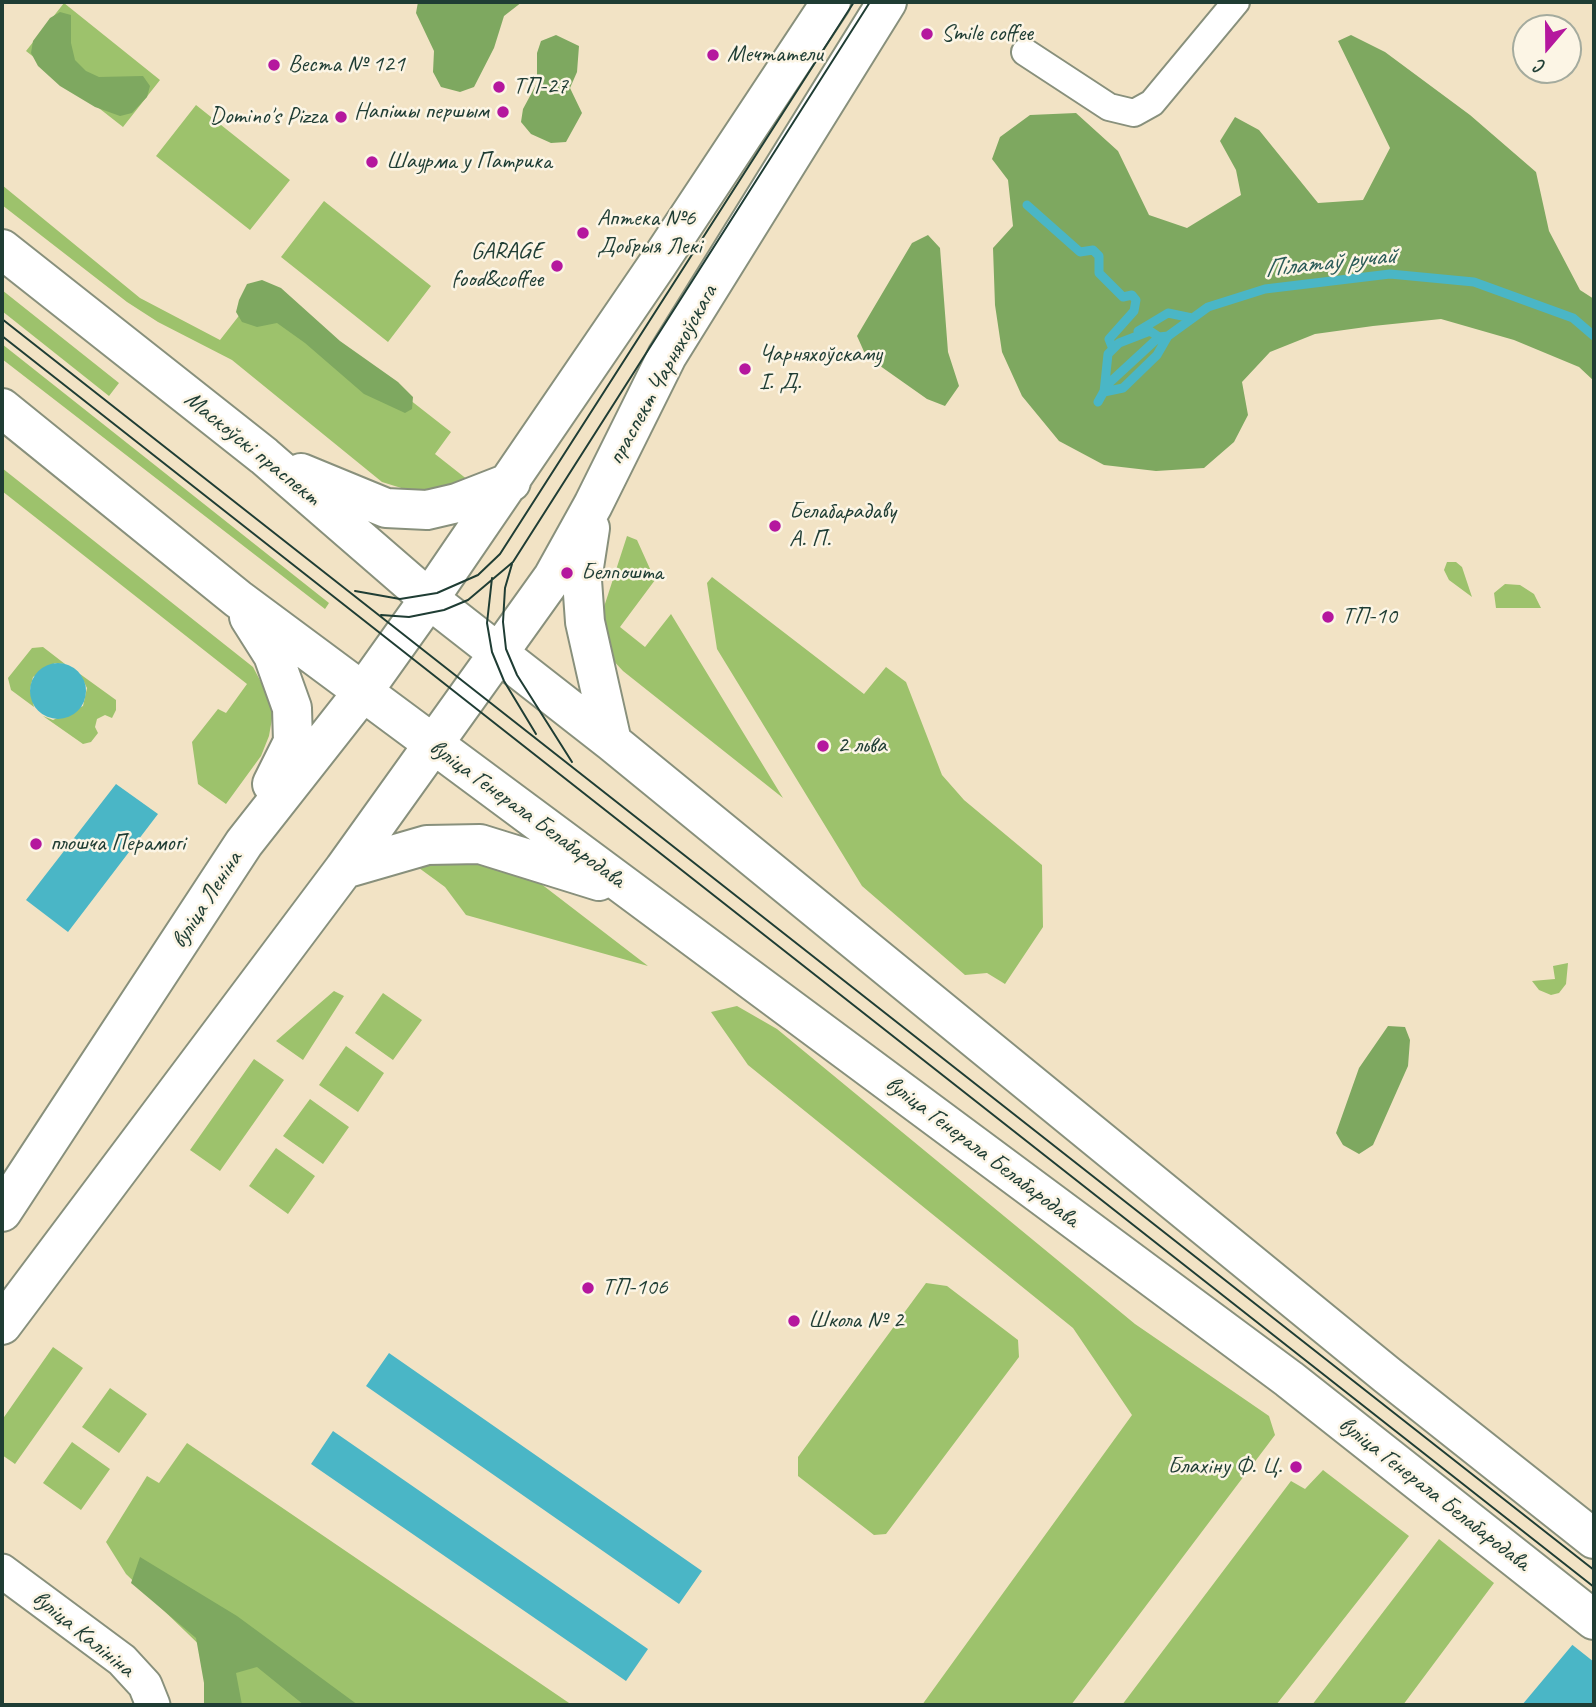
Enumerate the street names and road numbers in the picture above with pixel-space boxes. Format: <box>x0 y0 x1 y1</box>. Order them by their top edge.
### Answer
street label: праспект Чарняхоўскага <box>602 280 724 470</box>
street label: Маскоўскі праспект <box>178 385 326 513</box>
street label: вуліца Генерала Белабародава <box>423 733 631 895</box>
street label: вуліца Леніна <box>165 846 249 954</box>
street label: вуліца Генерала Белабародава <box>879 1070 1085 1234</box>
street label: вуліца Генерала Белабародава <box>1332 1410 1536 1578</box>
street label: вуліца Калініна <box>26 1584 140 1684</box>

